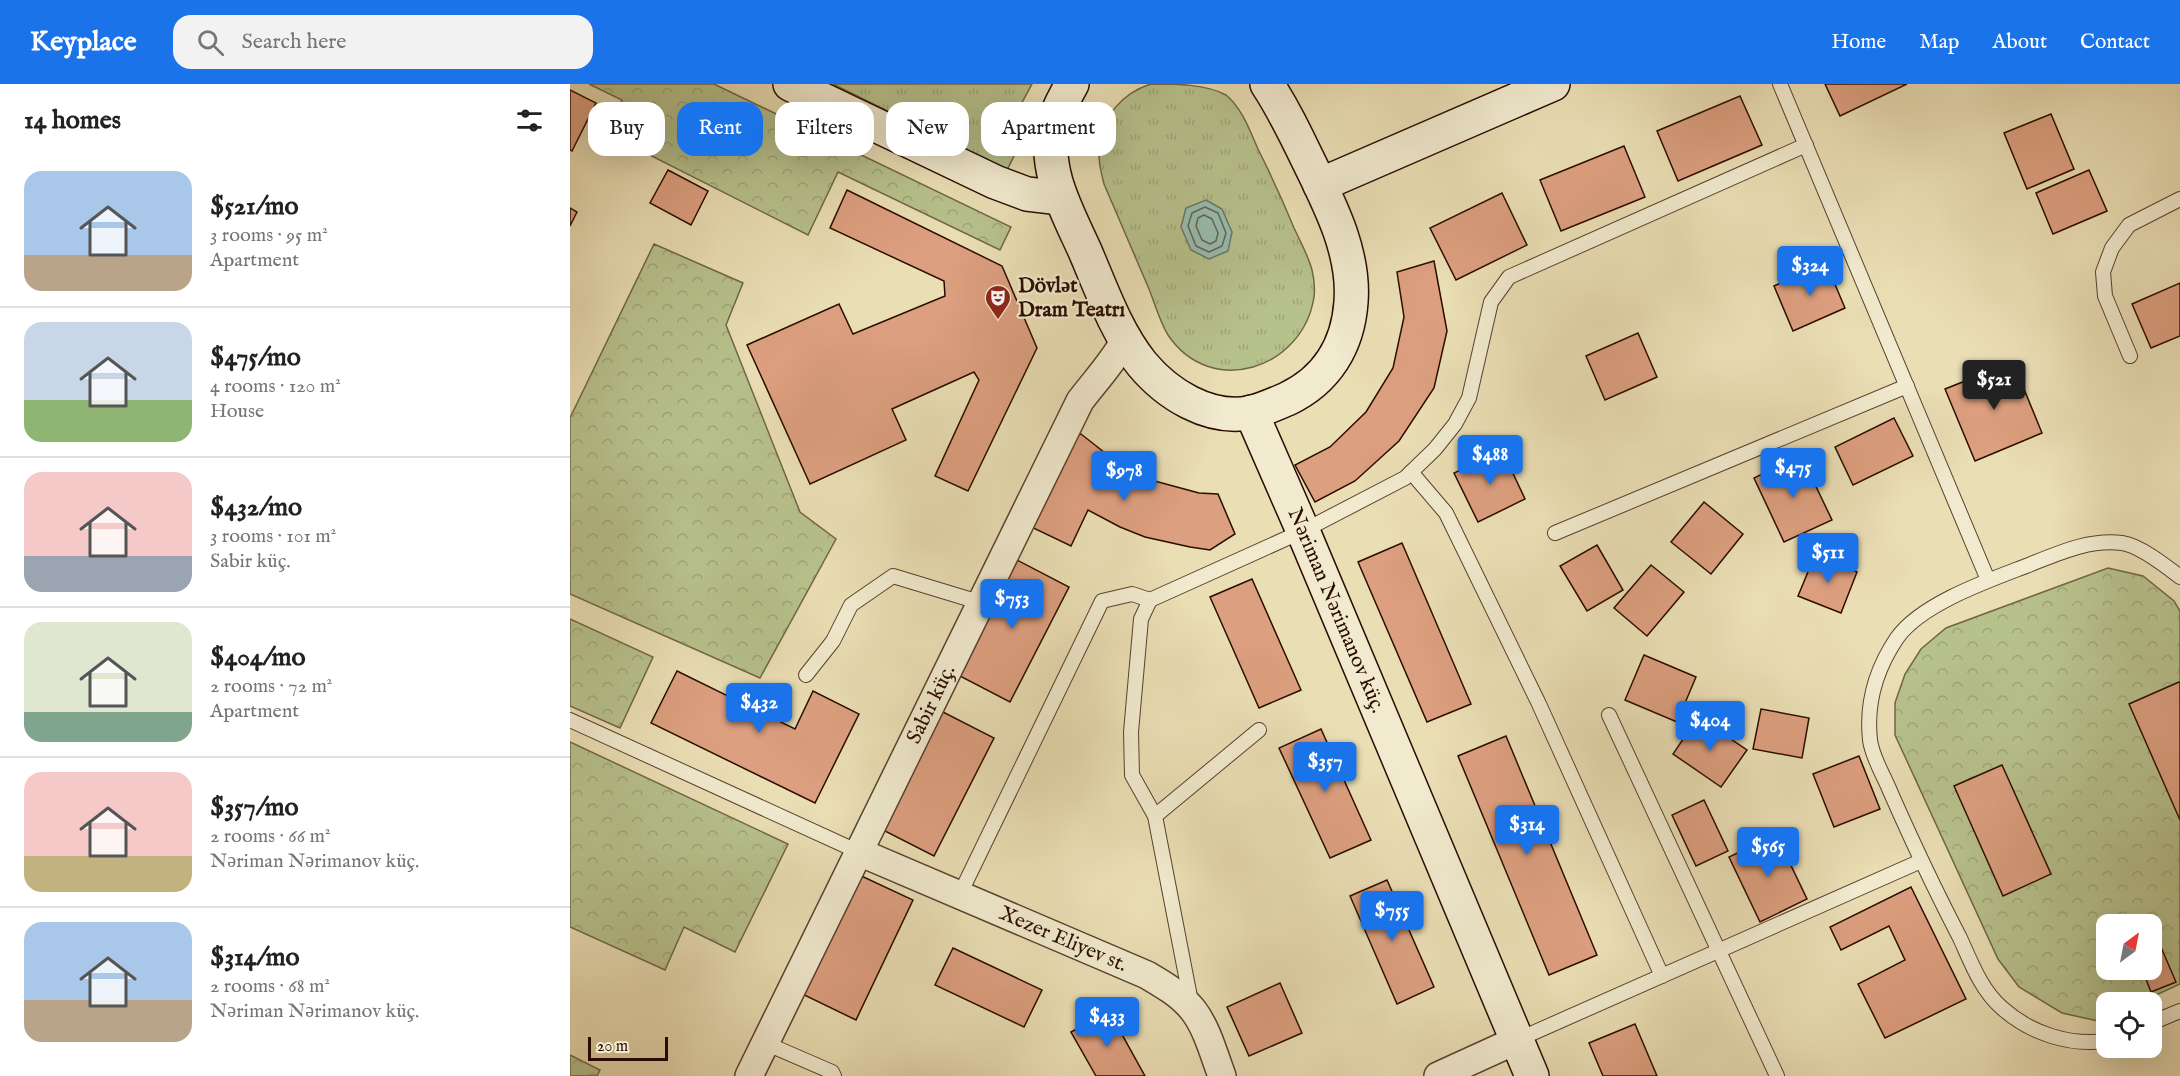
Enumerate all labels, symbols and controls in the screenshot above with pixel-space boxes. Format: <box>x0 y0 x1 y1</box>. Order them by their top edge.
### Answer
search box <box>173 15 593 69</box>
text: Keyplace <box>30 25 137 60</box>
icon: search <box>194 26 227 59</box>
text: Search here <box>242 28 346 56</box>
text: Home <box>1831 29 1886 56</box>
text: Map <box>1919 29 1959 56</box>
text: About <box>1992 29 2047 56</box>
text: Contact <box>2080 29 2150 56</box>
chip: Buy <box>588 102 665 156</box>
chip: Rent <box>677 102 763 156</box>
chip: Filters <box>775 102 874 156</box>
chip: New <box>886 102 969 156</box>
chip: Apartment <box>981 102 1116 156</box>
text: 14 homes <box>24 104 121 137</box>
icon: filters <box>513 104 546 137</box>
text: $521/mo <box>210 190 298 223</box>
icon: home <box>72 195 144 267</box>
text: 3 rooms · 95 m² <box>210 223 328 248</box>
pin: $324 <box>1774 246 1846 297</box>
text: Apartment <box>210 248 299 273</box>
text: $324 <box>1791 253 1829 278</box>
place label: Dövlət Dram Teatrı <box>1018 273 1126 324</box>
theatre icon: Dövlət Dram Teatrı <box>983 283 1013 321</box>
text: $475/mo <box>210 341 301 374</box>
icon: home <box>72 346 144 418</box>
pin: $521 <box>1958 360 2030 411</box>
text: $521 <box>1976 367 2012 392</box>
text: 4 rooms · 120 m² <box>210 374 341 399</box>
text: House <box>210 399 264 424</box>
pin: $488 <box>1454 435 1526 486</box>
text: $488 <box>1472 442 1508 467</box>
pin: $475 <box>1757 448 1829 499</box>
pin: $978 <box>1088 451 1160 502</box>
text: $475 <box>1775 455 1811 480</box>
text: $978 <box>1105 458 1143 483</box>
text: $432/mo <box>210 491 302 524</box>
icon: home <box>72 496 144 568</box>
street label: Nəriman Nərimanov küç. <box>1281 504 1391 717</box>
text: 3 rooms · 101 m² <box>210 524 336 549</box>
pin: $511 <box>1792 533 1864 584</box>
text: $511 <box>1811 540 1845 565</box>
text: Sabir küç. <box>210 549 291 574</box>
pin: $753 <box>976 579 1048 630</box>
text: $753 <box>994 586 1030 611</box>
text: $404/mo <box>210 641 306 674</box>
icon: home <box>72 646 144 718</box>
street label: Sabir küç. <box>901 660 962 748</box>
text: 2 rooms · 72 m² <box>210 674 332 699</box>
pin: $432 <box>723 683 795 734</box>
text: $432 <box>740 690 778 715</box>
text: Apartment <box>210 699 299 724</box>
pin: $404 <box>1674 701 1746 752</box>
text: $404 <box>1690 708 1730 733</box>
pin: $357 <box>1289 742 1361 793</box>
text: $357 <box>1307 749 1343 774</box>
text: $357/mo <box>210 791 299 824</box>
icon: home <box>72 796 144 868</box>
pin: $314 <box>1491 805 1563 856</box>
text: $314 <box>1509 812 1545 837</box>
text: 2 rooms · 66 m² <box>210 824 331 849</box>
pin: $565 <box>1732 827 1804 878</box>
text: $565 <box>1751 834 1785 859</box>
text: Nəriman Nərimanov küç. <box>210 849 419 874</box>
pin: $755 <box>1356 891 1428 942</box>
text: $755 <box>1375 898 1409 923</box>
street label: Xezer Eliyev st. <box>995 900 1131 978</box>
north arrow <box>2096 914 2162 980</box>
map controls <box>2096 914 2162 1058</box>
text: $314/mo <box>210 941 299 974</box>
icon: home <box>72 946 144 1018</box>
text: 2 rooms · 68 m² <box>210 974 330 999</box>
button: locate <box>2096 992 2162 1058</box>
pin: $433 <box>1071 997 1143 1048</box>
text: Nəriman Nərimanov küç. <box>210 999 419 1024</box>
text: $433 <box>1089 1004 1125 1029</box>
scale bar <box>588 1034 668 1062</box>
text: 20 m <box>597 1037 628 1057</box>

